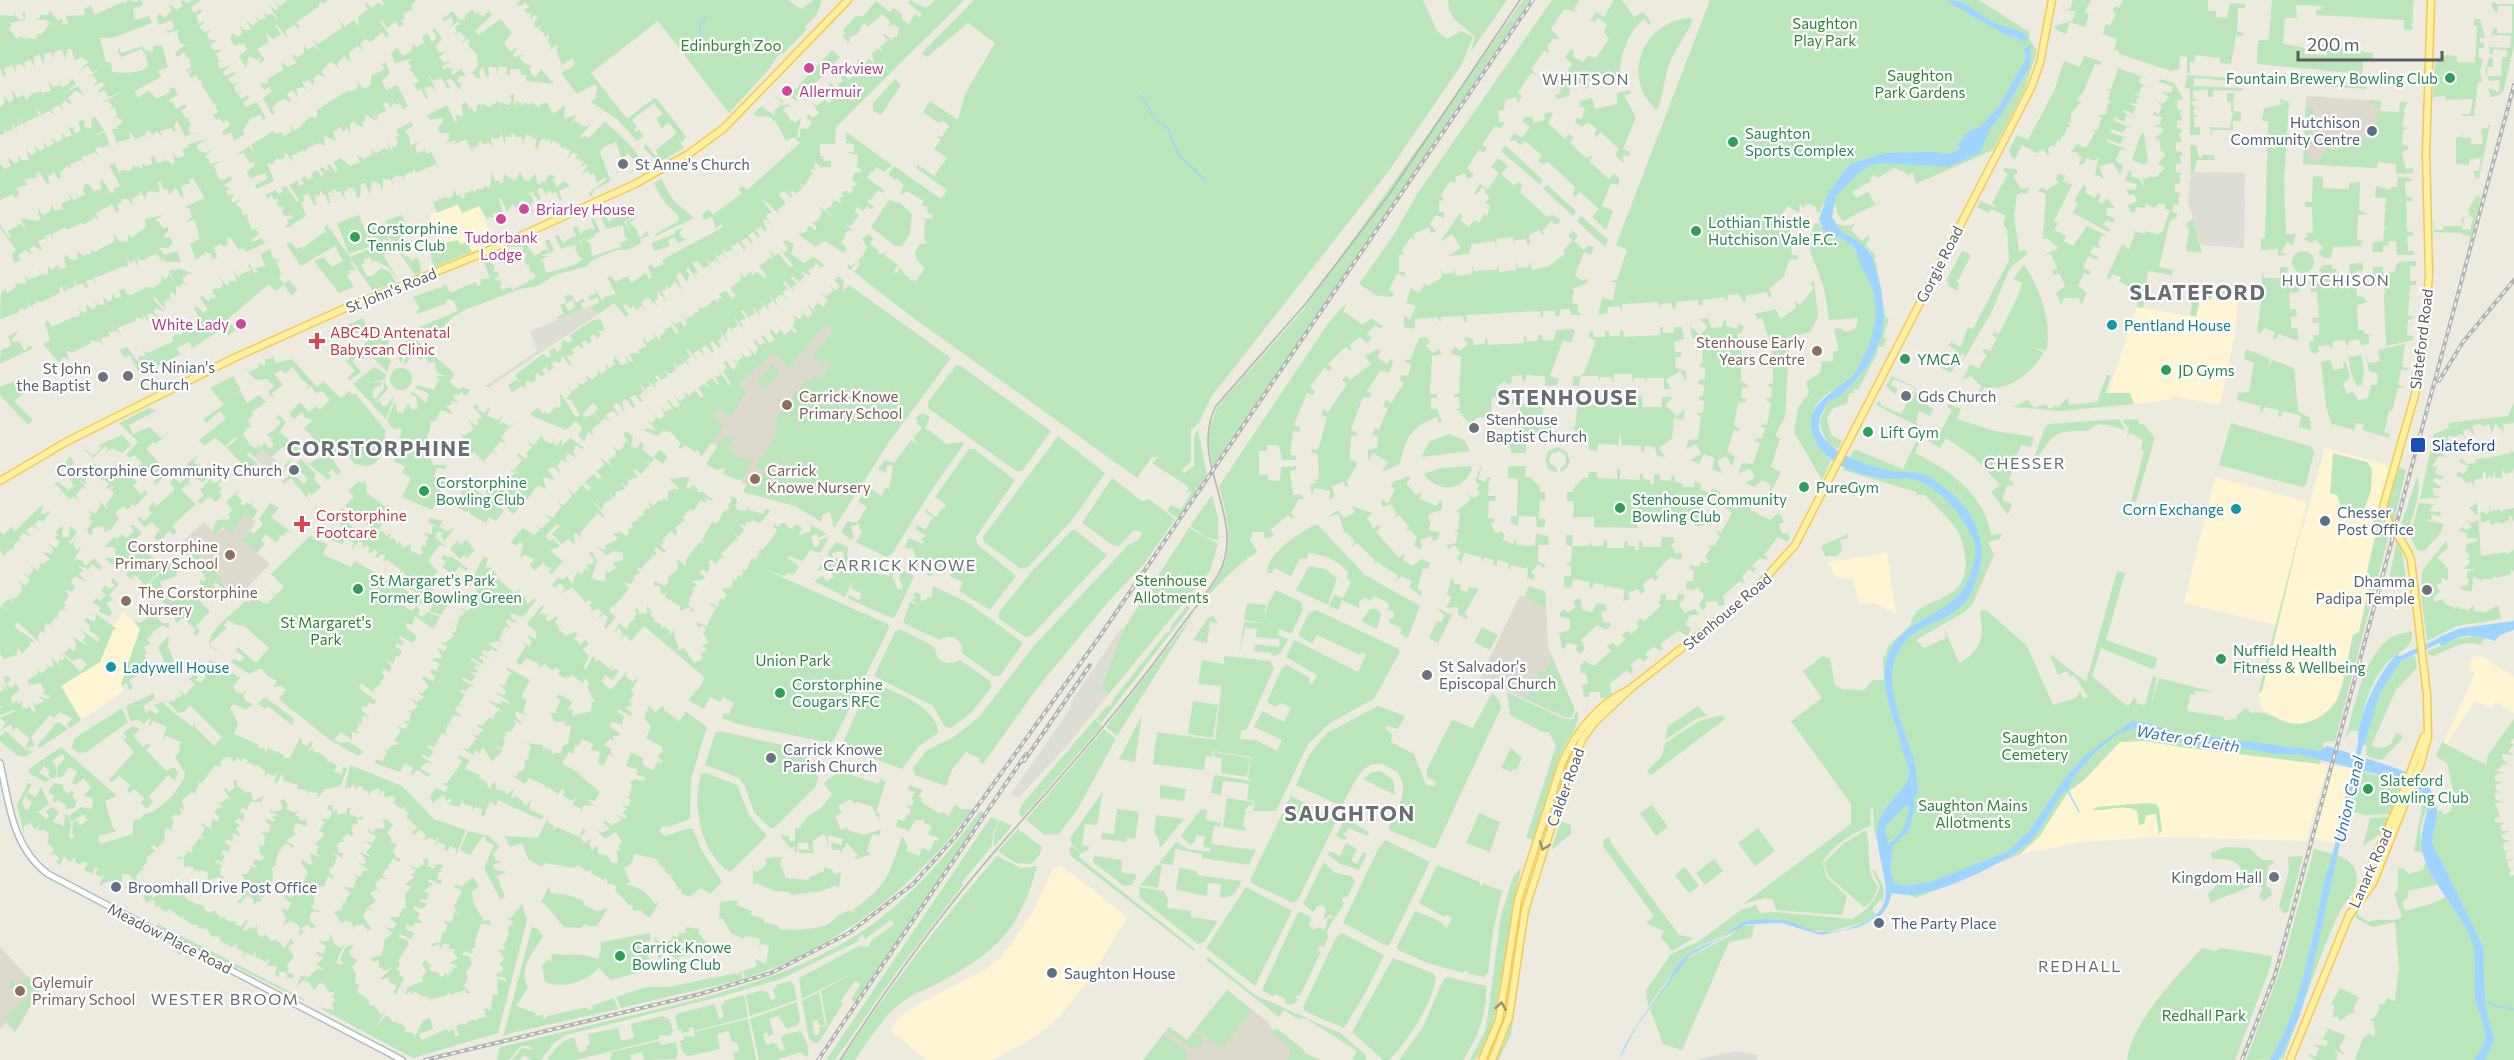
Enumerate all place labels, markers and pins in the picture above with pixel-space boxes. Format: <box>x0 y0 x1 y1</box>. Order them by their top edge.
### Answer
place label: Parkview <box>821 59 884 77</box>
marker: Parkview <box>802 61 816 75</box>
place label: Fountain Brewery Bowling Club <box>2226 69 2438 87</box>
marker: Fountain Brewery Bowling Club <box>2443 71 2457 85</box>
place label: Allermuir <box>799 82 862 100</box>
marker: Allermuir <box>780 84 794 98</box>
place label: Hutchison Community Centre <box>2230 113 2360 148</box>
place label: Saughton Sports Complex <box>1745 124 1854 159</box>
marker: Hutchison Community Centre <box>2365 124 2379 138</box>
marker: Saughton Sports Complex <box>1726 135 1740 149</box>
place label: St Anne's Church <box>635 155 750 173</box>
marker: St Anne's Church <box>616 157 630 171</box>
place label: Briarley House <box>536 200 635 218</box>
marker: Briarley House <box>517 202 531 216</box>
marker: Tudorbank Lodge <box>494 212 508 226</box>
place label: Lothian Thistle Hutchison Vale F.C. <box>1708 213 1837 248</box>
place label: Corstorphine Tennis Club <box>367 219 458 254</box>
marker: Lothian Thistle Hutchison Vale F.C. <box>1689 224 1703 238</box>
place label: Tudorbank Lodge <box>464 228 538 263</box>
marker: Corstorphine Tennis Club <box>348 230 362 244</box>
place label: White Lady <box>152 315 229 333</box>
place label: Pentland House <box>2124 316 2231 334</box>
marker: White Lady <box>234 317 248 331</box>
marker: Pentland House <box>2105 318 2119 332</box>
place label: ABC4D Antenatal Babyscan Clinic <box>330 323 450 358</box>
marker: ABC4D Antenatal Babyscan Clinic <box>308 332 326 350</box>
place label: Stenhouse Early Years Centre <box>1696 333 1805 368</box>
marker: Stenhouse Early Years Centre <box>1810 344 1824 358</box>
place label: YMCA <box>1917 350 1961 368</box>
marker: YMCA <box>1898 352 1912 366</box>
place label: St. Ninian's Church <box>140 358 215 393</box>
place label: St John the Baptist <box>16 359 91 394</box>
place label: JD Gyms <box>2178 361 2235 379</box>
marker: JD Gyms <box>2159 363 2173 377</box>
marker: St. Ninian's Church <box>121 369 135 383</box>
marker: St John the Baptist <box>96 370 110 384</box>
place label: Carrick Knowe Primary School <box>799 387 902 422</box>
place label: Gds Church <box>1918 387 1996 405</box>
marker: Gds Church <box>1899 389 1913 403</box>
marker: Carrick Knowe Primary School <box>780 398 794 412</box>
place label: Stenhouse Baptist Church <box>1486 410 1587 445</box>
marker: Stenhouse Baptist Church <box>1467 421 1481 435</box>
place label: Lift Gym <box>1880 423 1939 441</box>
marker: Lift Gym <box>1861 425 1875 439</box>
marker: Slateford <box>2409 436 2427 454</box>
place label: Slateford <box>2432 436 2495 454</box>
place label: Corstorphine Community Church <box>57 461 282 479</box>
place label: Carrick Knowe Nursery <box>767 461 871 496</box>
marker: Corstorphine Community Church <box>287 463 301 477</box>
marker: Carrick Knowe Nursery <box>748 472 762 486</box>
place label: Corstorphine Bowling Club <box>436 473 527 508</box>
place label: PureGym <box>1816 478 1879 496</box>
marker: PureGym <box>1797 480 1811 494</box>
marker: Corstorphine Bowling Club <box>417 484 431 498</box>
place label: Stenhouse Community Bowling Club <box>1632 490 1787 525</box>
place label: Corn Exchange <box>2122 500 2224 518</box>
marker: Stenhouse Community Bowling Club <box>1613 501 1627 515</box>
marker: Corn Exchange <box>2229 502 2243 516</box>
place label: Chesser Post Office <box>2337 503 2414 538</box>
place label: Corstorphine Footcare <box>316 506 407 541</box>
marker: Chesser Post Office <box>2318 514 2332 528</box>
marker: Corstorphine Footcare <box>293 515 311 533</box>
place label: Corstorphine Primary School <box>115 537 218 572</box>
marker: Corstorphine Primary School <box>223 548 237 562</box>
place label: St Margaret's Park Former Bowling Green <box>370 571 522 606</box>
place label: Dhamma Padipa Temple <box>2316 572 2415 607</box>
marker: St Margaret's Park Former Bowling Green <box>351 582 365 596</box>
place label: The Corstorphine Nursery <box>138 583 258 618</box>
marker: Dhamma Padipa Temple <box>2420 583 2434 597</box>
marker: The Corstorphine Nursery <box>119 594 133 608</box>
place label: Nuffield Health Fitness & Wellbeing <box>2233 641 2366 676</box>
marker: Nuffield Health Fitness & Wellbeing <box>2214 652 2228 666</box>
place label: St Salvador's Episcopal Church <box>1439 657 1556 692</box>
place label: Ladywell House <box>123 658 229 676</box>
marker: Ladywell House <box>104 660 118 674</box>
marker: St Salvador's Episcopal Church <box>1420 668 1434 682</box>
place label: Corstorphine Cougars RFC <box>792 675 883 710</box>
marker: Corstorphine Cougars RFC <box>773 686 787 700</box>
place label: Carrick Knowe Parish Church <box>783 740 882 775</box>
marker: Carrick Knowe Parish Church <box>764 751 778 765</box>
place label: Slateford Bowling Club <box>2380 771 2469 806</box>
marker: Slateford Bowling Club <box>2361 782 2375 796</box>
place label: Kingdom Hall <box>2171 868 2262 886</box>
marker: Kingdom Hall <box>2267 870 2281 884</box>
place label: Broomhall Drive Post Office <box>128 878 317 896</box>
marker: Broomhall Drive Post Office <box>109 880 123 894</box>
place label: The Party Place <box>1891 914 1997 932</box>
marker: The Party Place <box>1872 916 1886 930</box>
place label: Carrick Knowe Bowling Club <box>632 938 731 973</box>
marker: Carrick Knowe Bowling Club <box>613 949 627 963</box>
place label: Saughton House <box>1064 964 1176 982</box>
marker: Saughton House <box>1045 966 1059 980</box>
place label: Gylemuir Primary School <box>32 973 135 1008</box>
marker: Gylemuir Primary School <box>13 984 27 998</box>

